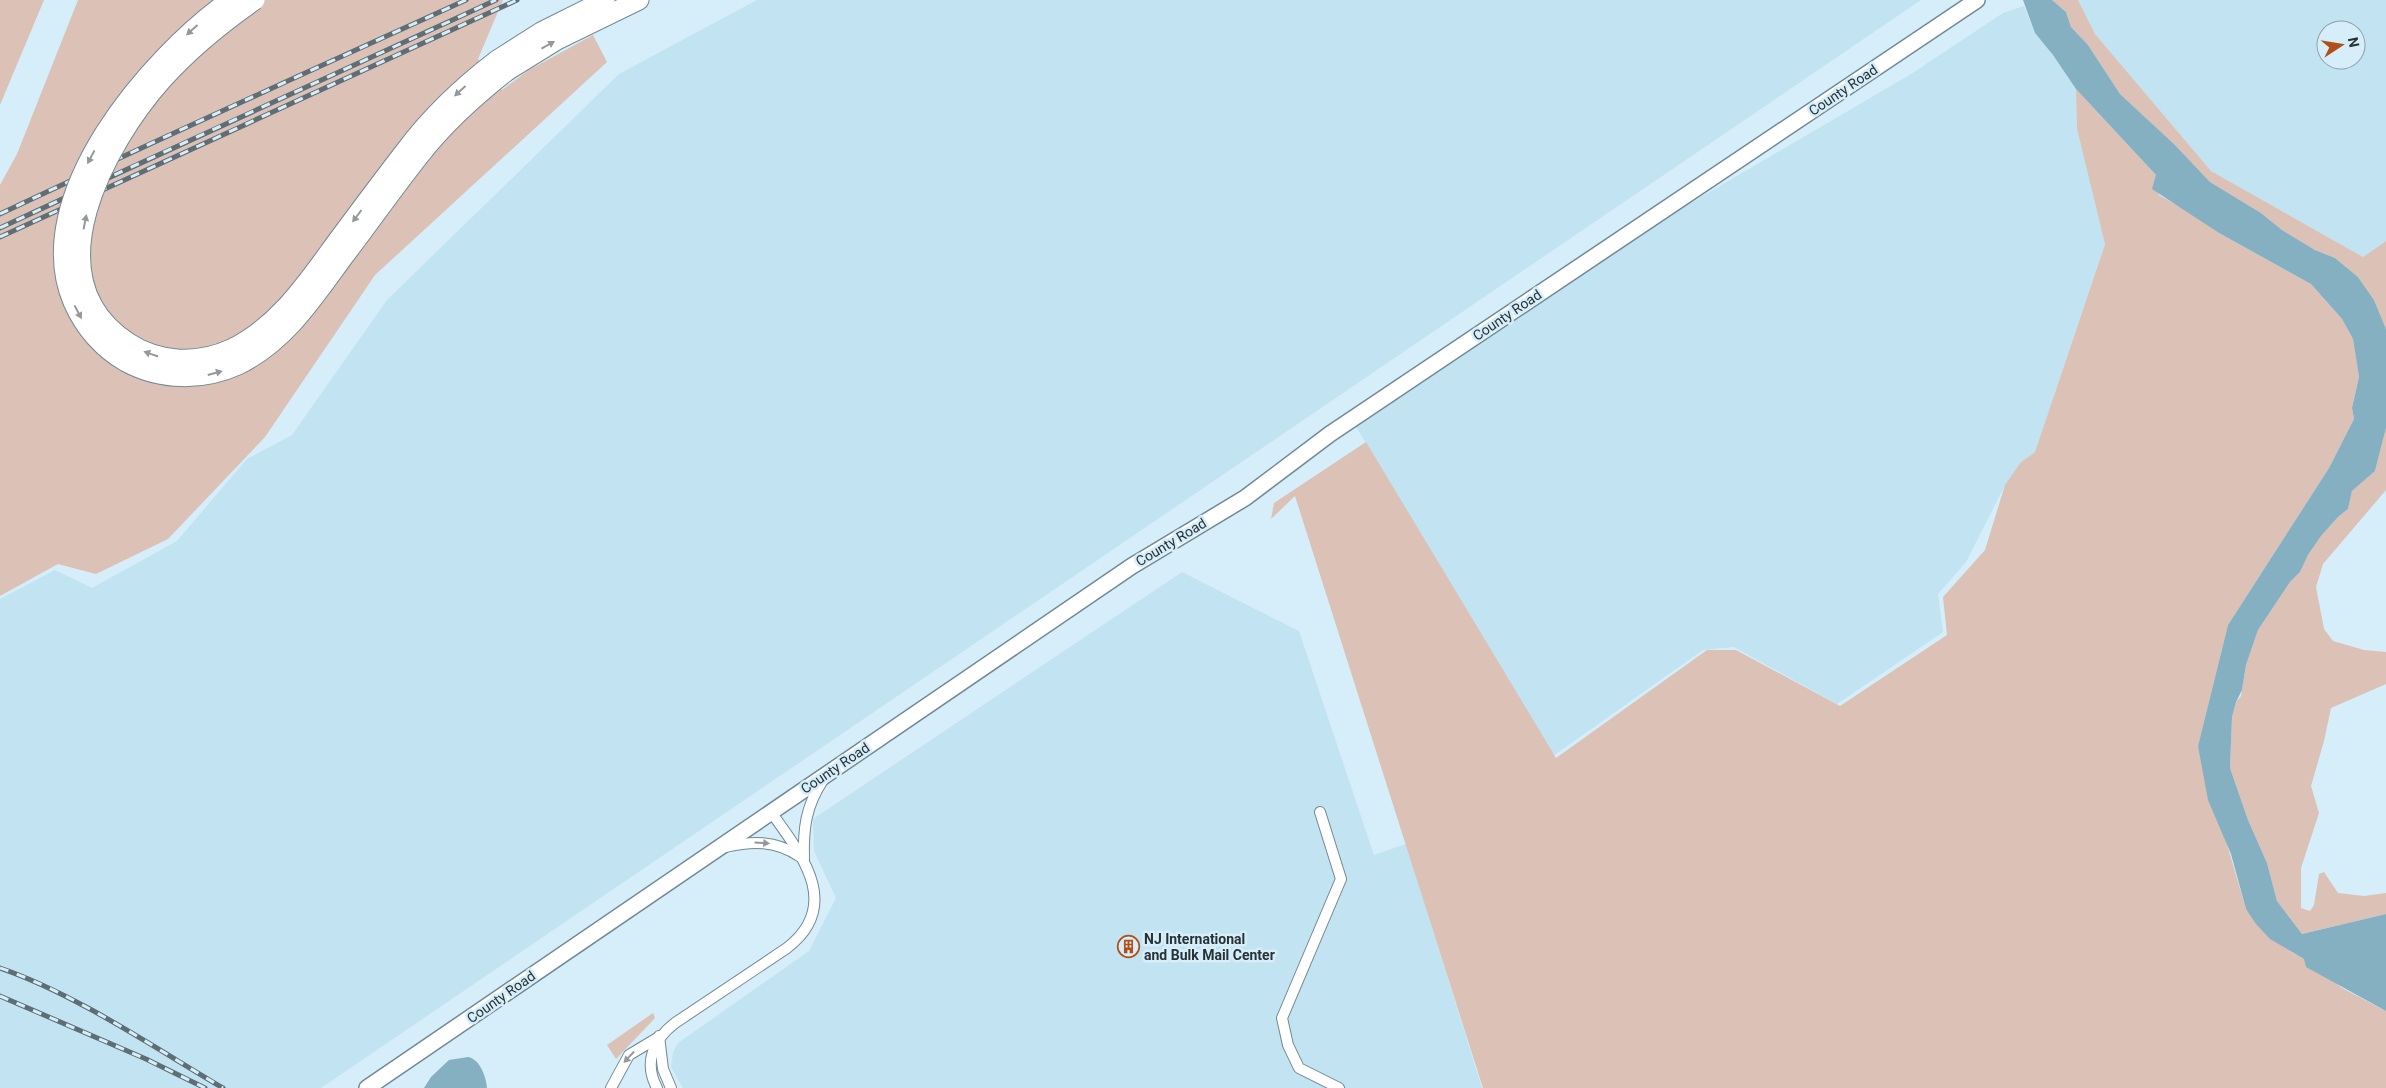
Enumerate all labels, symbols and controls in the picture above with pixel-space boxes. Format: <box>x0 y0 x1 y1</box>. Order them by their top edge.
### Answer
north arrow <box>2316 20 2366 70</box>
one-way arrow <box>186 24 198 36</box>
text: N <box>2345 36 2363 49</box>
one-way arrow <box>540 41 555 49</box>
street label: County Road <box>1806 61 1880 119</box>
one-way arrow <box>455 85 467 97</box>
one-way arrow <box>87 150 96 164</box>
one-way arrow <box>351 209 362 222</box>
one-way arrow <box>81 214 89 230</box>
street label: County Road <box>1470 286 1544 344</box>
one-way arrow <box>74 305 82 319</box>
one-way arrow <box>143 349 158 357</box>
one-way arrow <box>208 368 223 376</box>
street label: County Road <box>1133 515 1209 569</box>
street label: County Road <box>798 739 872 797</box>
one-way arrow <box>754 839 770 847</box>
place label: NJ International and Bulk Mail Center <box>1144 931 1275 963</box>
building icon: NJ International and Bulk Mail Center <box>1116 935 1140 959</box>
street label: County Road <box>464 968 538 1026</box>
one-way arrow <box>623 1050 635 1062</box>

